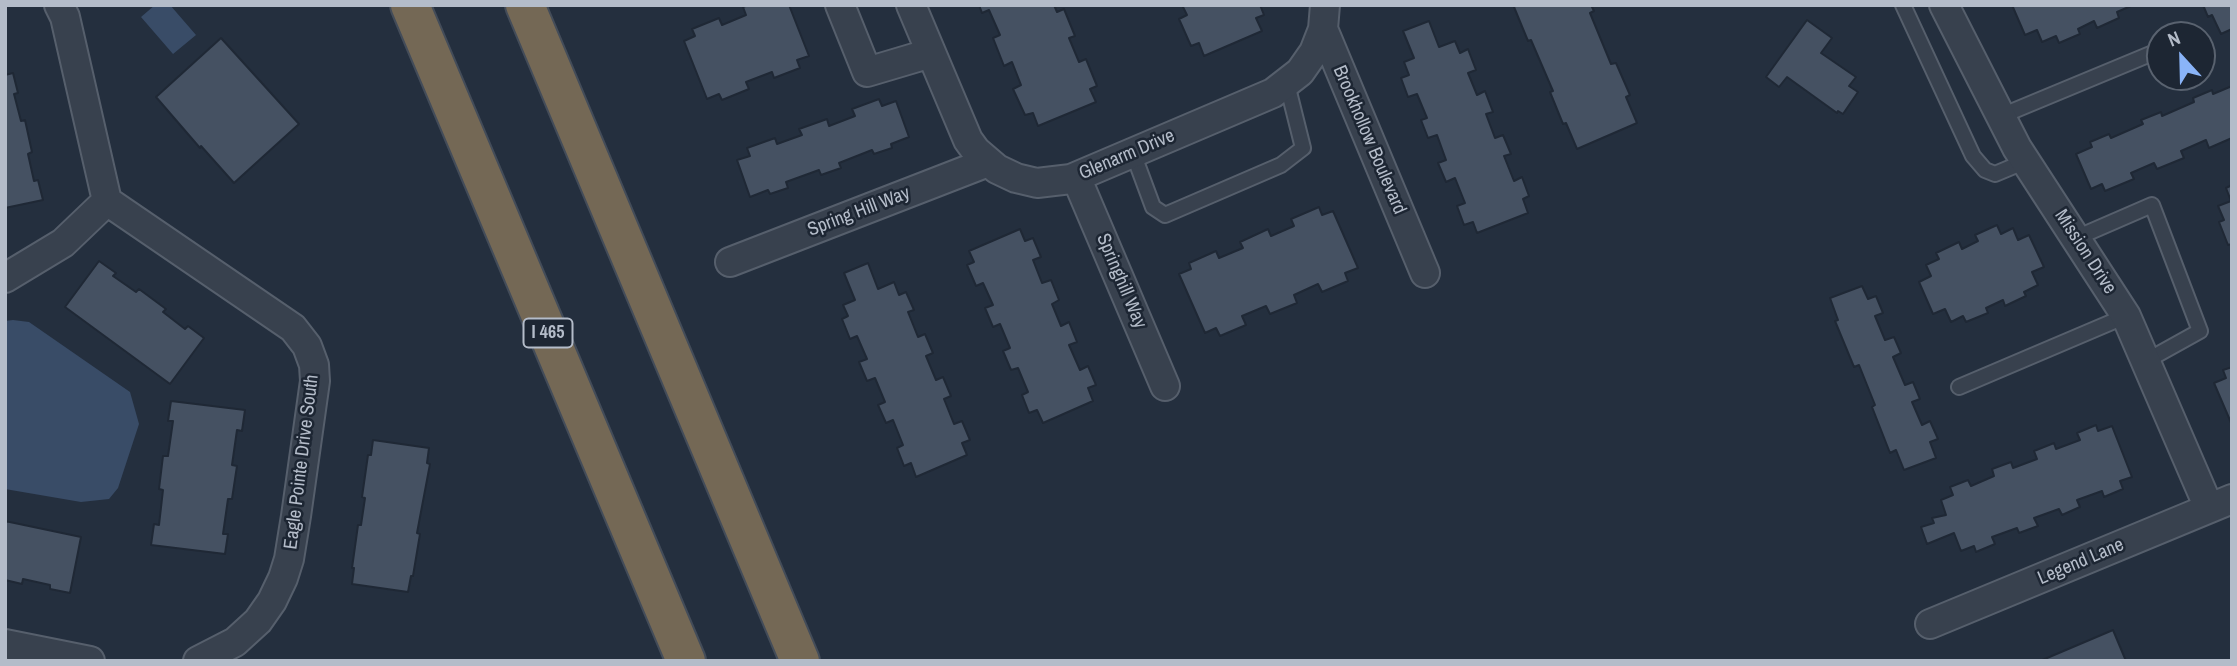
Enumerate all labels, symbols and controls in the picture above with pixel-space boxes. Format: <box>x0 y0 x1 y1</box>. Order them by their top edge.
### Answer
north arrow <box>2146 21 2216 91</box>
text: N <box>2164 24 2184 53</box>
street label: Brookhollow Boulevard <box>1327 62 1411 218</box>
street label: Glenarm Drive <box>1076 125 1178 185</box>
street label: Spring Hill Way <box>805 182 913 242</box>
street label: Mission Drive <box>2049 205 2121 299</box>
street label: Springhill Way <box>1091 230 1151 332</box>
road number: I 465 <box>524 318 572 348</box>
street label: Eagle Pointe Drive South <box>280 373 324 551</box>
street label: Legend Lane <box>2035 534 2127 590</box>

